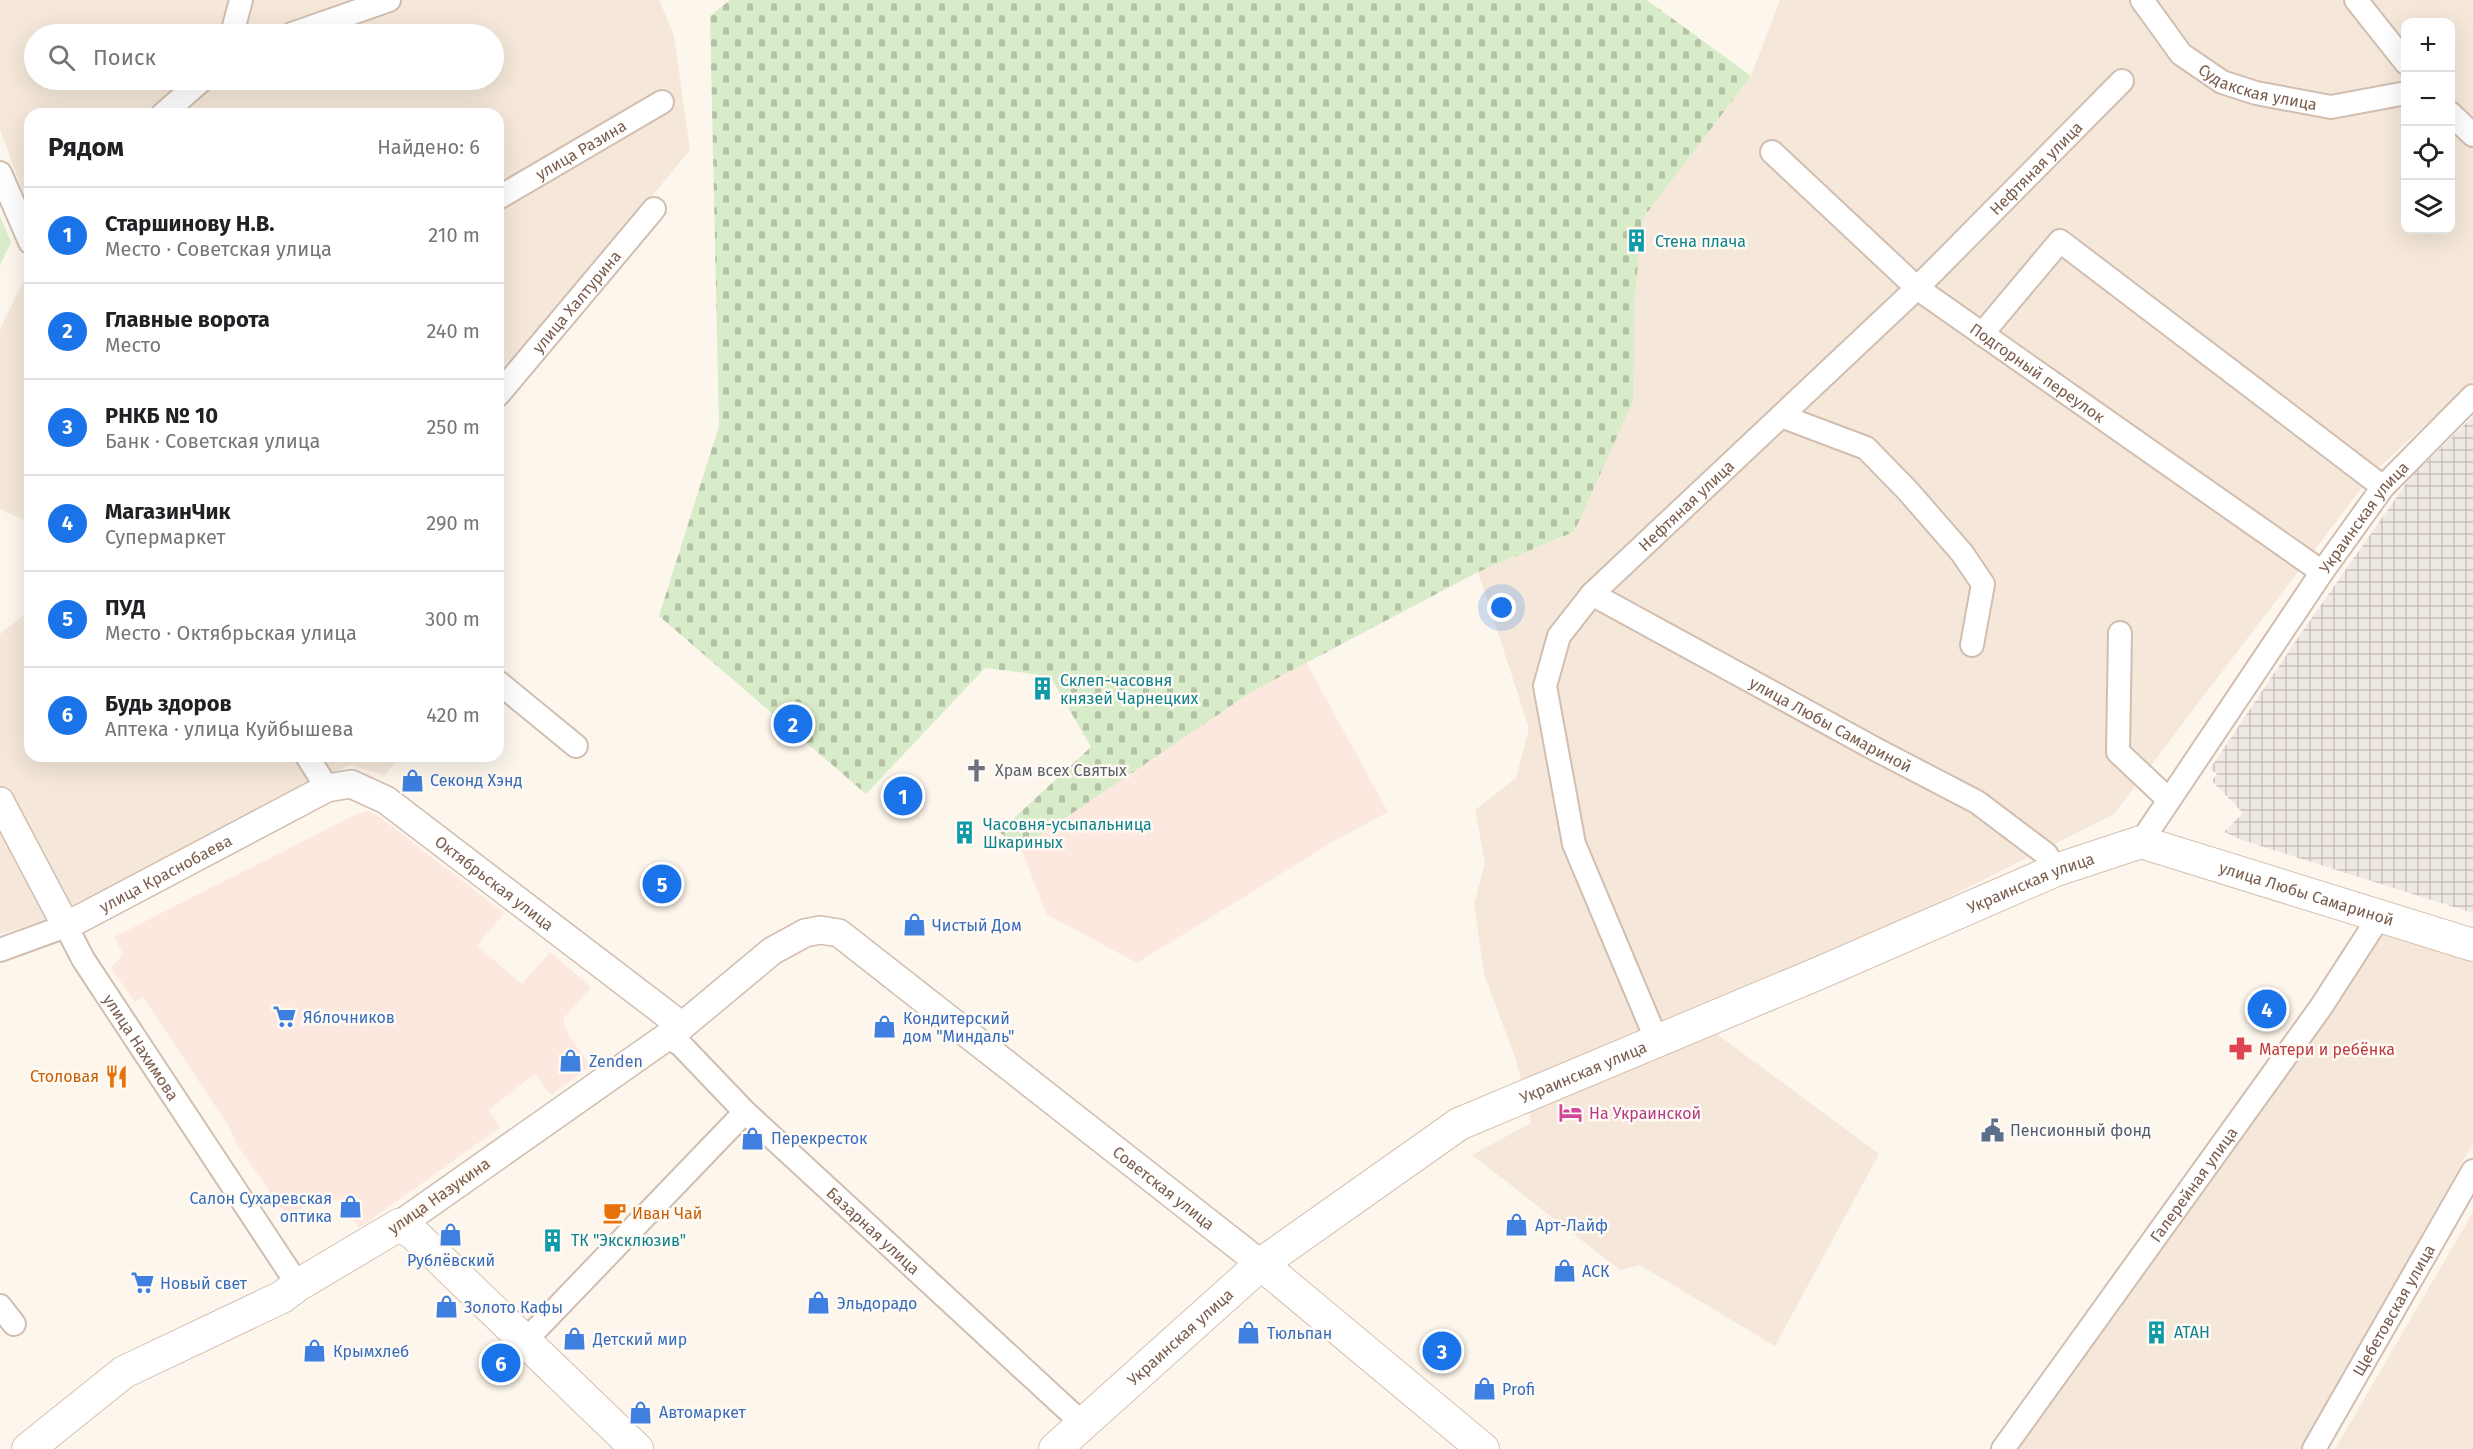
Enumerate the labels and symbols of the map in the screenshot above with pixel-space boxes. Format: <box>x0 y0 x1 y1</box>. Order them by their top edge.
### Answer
street label: Судакская улица <box>2195 59 2319 114</box>
street label: улица Разина <box>532 116 630 183</box>
street label: Нефтяная улица <box>1985 117 2086 219</box>
building icon: Стена плача <box>1624 228 1650 254</box>
place label: Стена плача <box>1655 232 1746 251</box>
street label: улица Халтурина <box>528 246 625 357</box>
street label: Подгорный переулок <box>1966 319 2109 427</box>
street label: Нефтяная улица <box>1634 456 1738 555</box>
street label: Украинская улица <box>2315 457 2412 577</box>
your location <box>1487 593 1516 622</box>
place label: Склеп-часовня князей Чарнецких <box>1060 671 1199 708</box>
street label: улица Любы Самариной <box>1746 673 1915 776</box>
building icon: Склеп-часовня князей Чарнецких <box>1029 676 1055 702</box>
pin: 2 <box>774 702 812 746</box>
church icon: Храм всех Святых <box>964 757 990 783</box>
place label: Храм всех Святых <box>995 761 1127 780</box>
shop icon: Секонд Хэнд <box>399 767 425 793</box>
place label: Секонд Хэнд <box>430 771 522 790</box>
pin: 1 <box>884 774 922 818</box>
place label: Часовня-усыпальница Шкариных <box>983 815 1152 852</box>
building icon: Часовня-усыпальница Шкариных <box>952 820 978 846</box>
street label: улица Краснобаева <box>96 831 235 916</box>
street label: Октябрьская улица <box>431 832 558 934</box>
street label: Украинская улица <box>1964 849 2097 917</box>
street label: улица Любы Самариной <box>2217 857 2396 929</box>
pin: 5 <box>642 862 682 906</box>
shop icon: Чистый Дом <box>901 912 927 938</box>
place label: Чистый Дом <box>932 916 1022 935</box>
pin: 4 <box>2248 986 2286 1032</box>
street label: улица Нахимова <box>99 990 183 1104</box>
supermarket icon: Яблочников <box>272 1004 298 1030</box>
place label: Яблочников <box>303 1008 395 1027</box>
place label: Кондитерский дом "Миндаль" <box>903 1009 1014 1046</box>
shop icon: Кондитерский дом "Миндаль" <box>872 1014 898 1040</box>
pharmacy icon: Матери и ребёнка <box>2228 1036 2254 1062</box>
street label: Украинская улица <box>1517 1037 1649 1107</box>
place label: Матери и ребёнка <box>2259 1040 2395 1059</box>
shop icon: Zenden <box>558 1048 584 1074</box>
place label: Zenden <box>589 1052 643 1071</box>
restaurant icon: Столовая <box>104 1063 130 1089</box>
place label: Столовая <box>30 1067 99 1086</box>
hotel icon: На Украинской <box>1558 1100 1584 1126</box>
place label: На Украинской <box>1589 1104 1701 1123</box>
public building icon: Пенсионный фонд <box>1979 1117 2005 1143</box>
place label: Пенсионный фонд <box>2010 1121 2151 1140</box>
street label: Галерейная улица <box>2146 1123 2241 1246</box>
shop icon: Перекресток <box>740 1125 766 1151</box>
place label: Перекресток <box>771 1129 868 1148</box>
street label: Советская улица <box>1109 1142 1219 1234</box>
street label: улица Назукина <box>384 1154 494 1238</box>
street label: Базарная улица <box>823 1183 924 1278</box>
place label: Салон Сухаревская оптика <box>190 1189 332 1226</box>
shop icon: Салон Сухаревская оптика <box>337 1194 363 1220</box>
cafe icon: Иван Чай <box>601 1200 627 1226</box>
place label: Иван Чай <box>632 1204 702 1223</box>
shop icon: Арт-Лайф <box>1504 1212 1530 1238</box>
place label: Арт-Лайф <box>1535 1216 1608 1235</box>
shop icon: Рублёвский <box>438 1222 464 1248</box>
building icon: ТК "Эксклюзив" <box>540 1227 566 1253</box>
place label: ТК "Эксклюзив" <box>571 1231 686 1250</box>
street label: Щебетовская улица <box>2348 1241 2439 1379</box>
place label: Рублёвский <box>407 1251 495 1270</box>
shop icon: АСК <box>1551 1258 1577 1284</box>
place label: АСК <box>1582 1262 1610 1281</box>
supermarket icon: Новый свет <box>129 1270 155 1296</box>
place label: Новый свет <box>160 1274 248 1293</box>
street label: Украинская улица <box>1123 1284 1237 1389</box>
shop icon: Эльдорадо <box>806 1290 832 1316</box>
shop icon: Золото Кафы <box>433 1294 459 1320</box>
place label: Эльдорадо <box>837 1294 917 1313</box>
place label: Золото Кафы <box>464 1298 563 1317</box>
building icon: АТАН <box>2143 1319 2169 1345</box>
shop icon: Тюльпан <box>1236 1320 1262 1346</box>
place label: АТАН <box>2174 1323 2210 1342</box>
place label: Тюльпан <box>1267 1324 1332 1343</box>
shop icon: Детский мир <box>562 1326 588 1352</box>
pin: 3 <box>1422 1328 1462 1374</box>
place label: Детский мир <box>592 1330 687 1349</box>
shop icon: Крымхлеб <box>302 1338 328 1364</box>
pin: 6 <box>482 1340 520 1386</box>
place label: Крымхлеб <box>333 1342 409 1361</box>
shop icon: Profi <box>1471 1376 1497 1402</box>
place label: Profi <box>1502 1380 1535 1399</box>
shop icon: Автомаркет <box>628 1399 654 1425</box>
place label: Автомаркет <box>659 1403 746 1422</box>

